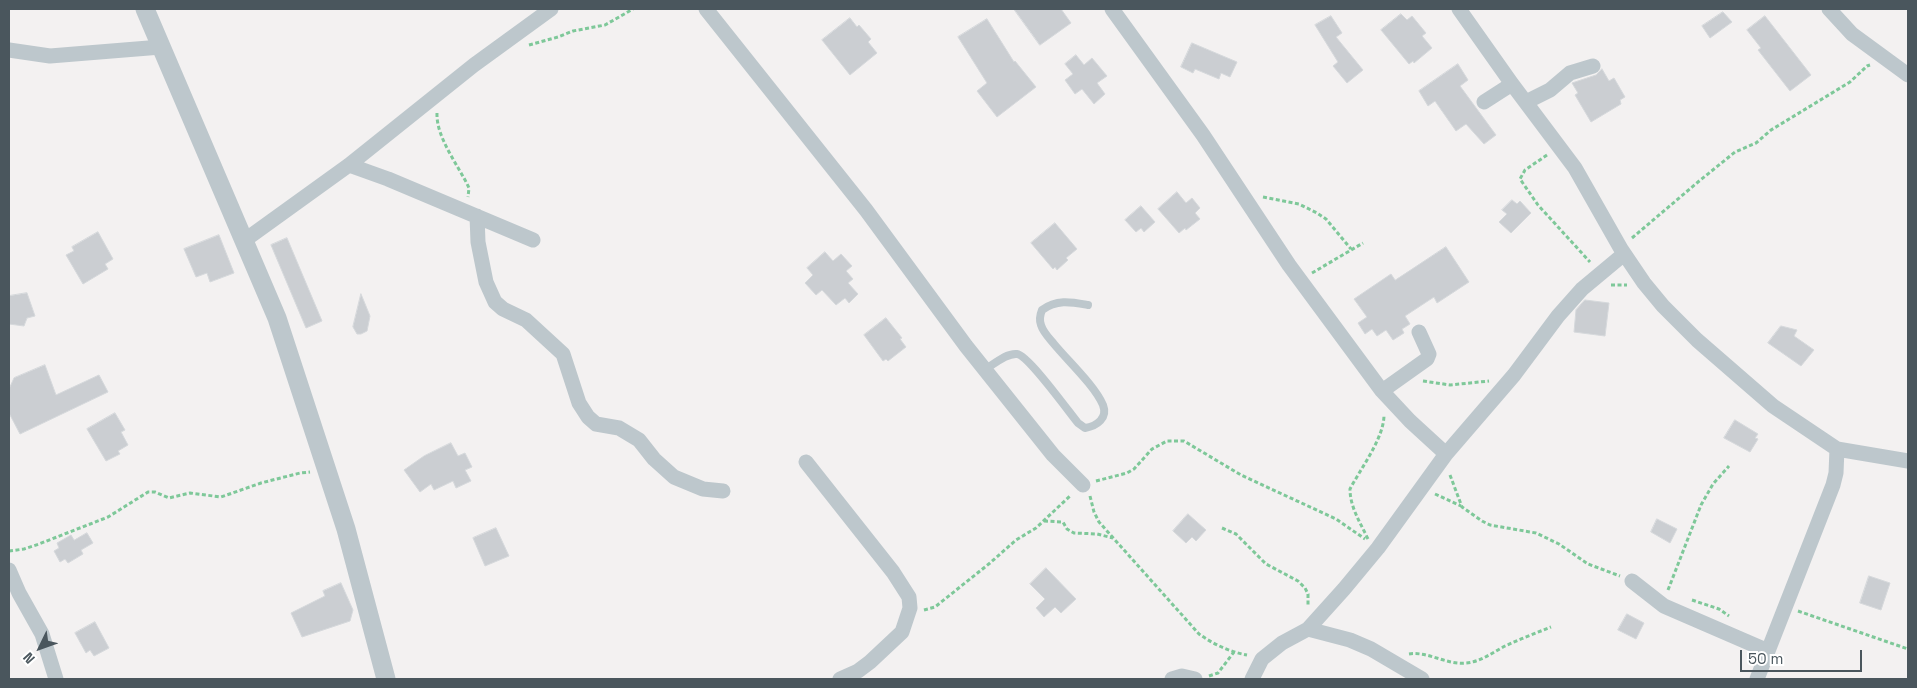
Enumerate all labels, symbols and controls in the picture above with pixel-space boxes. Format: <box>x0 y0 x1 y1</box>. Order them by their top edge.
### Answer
north arrow <box>15 623 65 673</box>
scale bar <box>1742 640 1864 672</box>
text: N <box>19 649 39 668</box>
text: 50 m <box>1748 649 1783 668</box>

